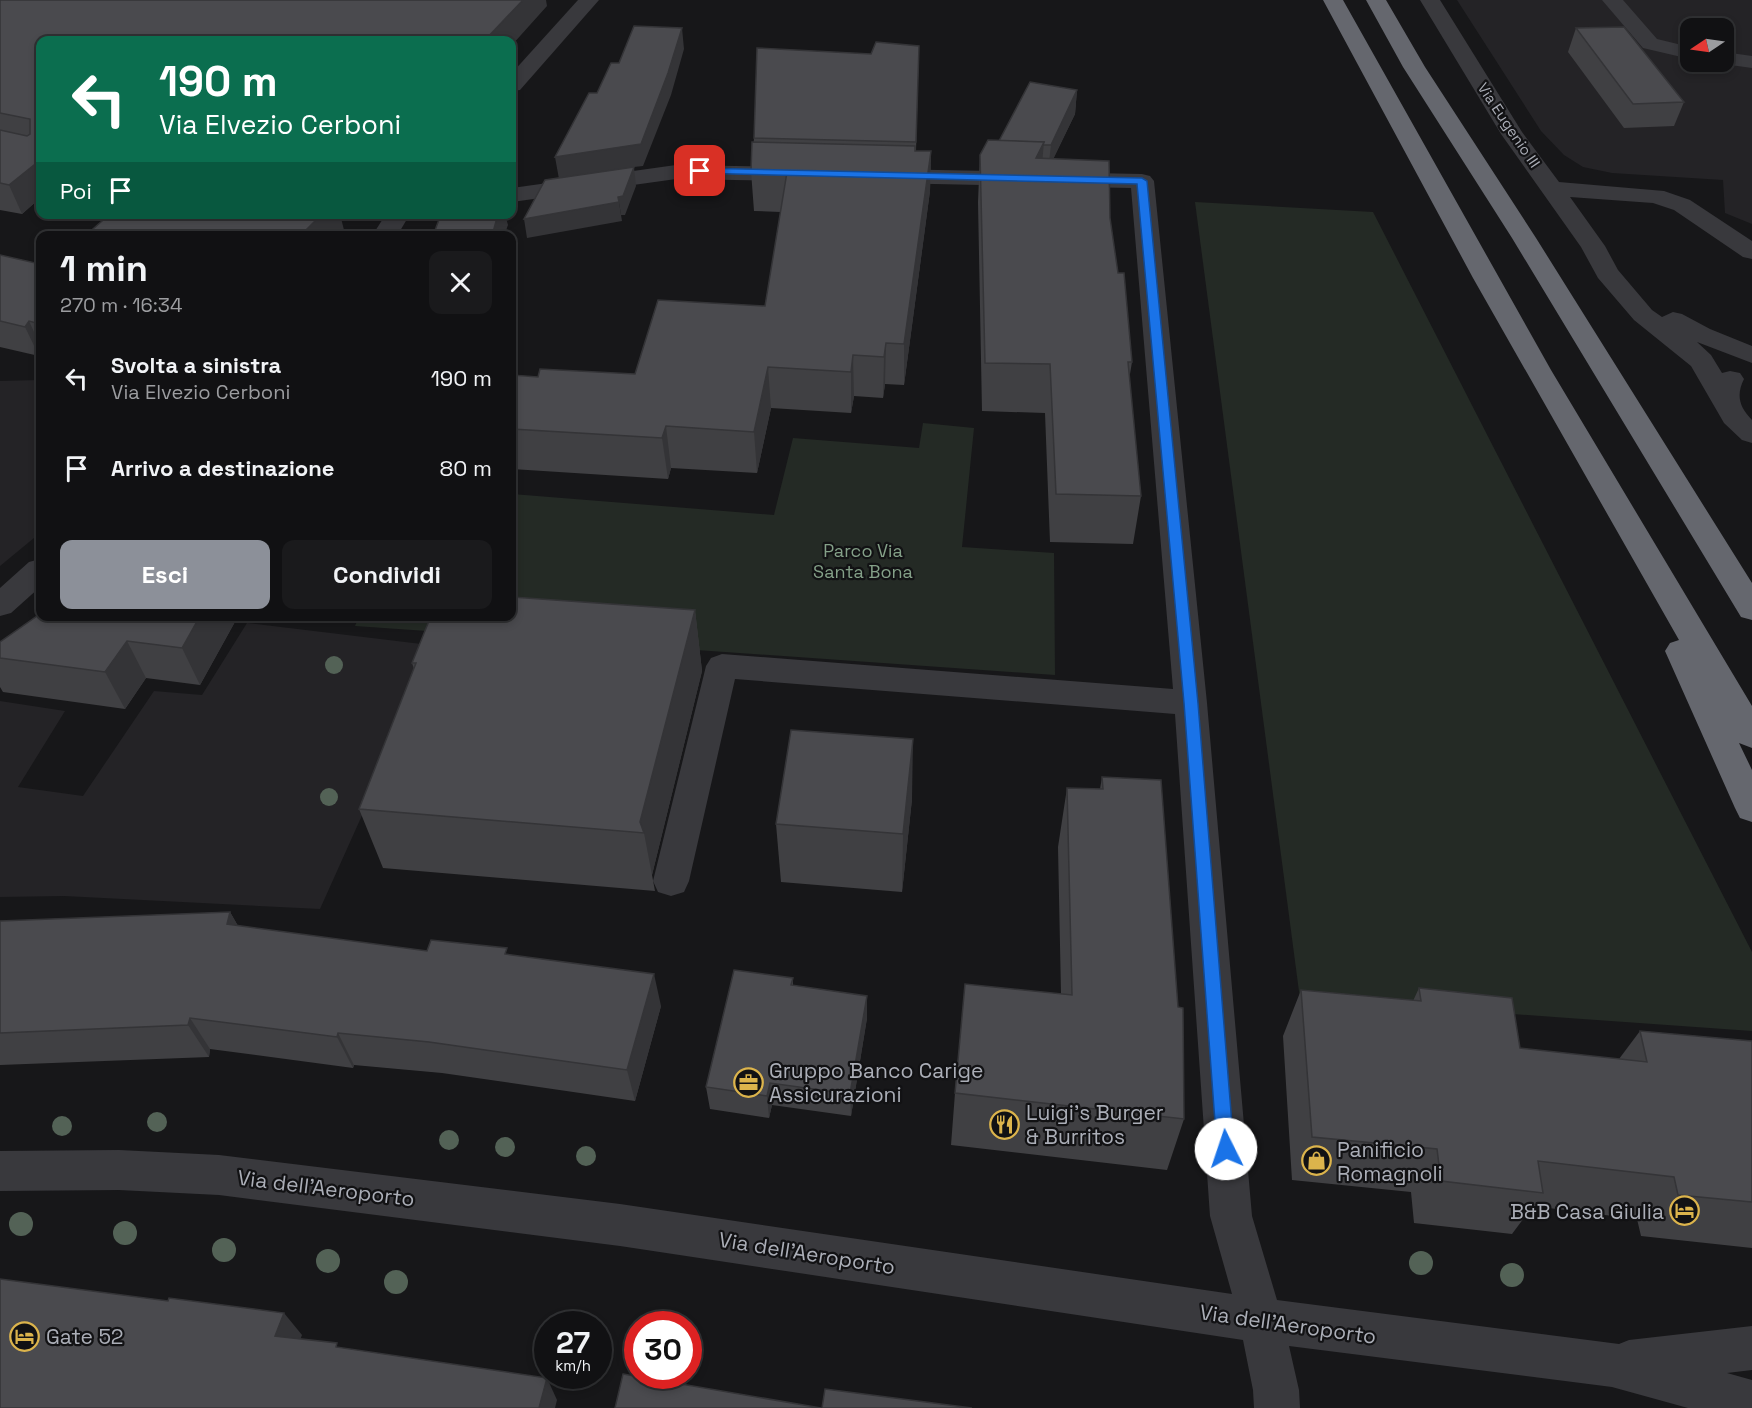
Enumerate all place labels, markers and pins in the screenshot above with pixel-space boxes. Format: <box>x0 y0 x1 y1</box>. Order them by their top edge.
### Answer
pin <box>674 145 725 196</box>
place label: Gruppo Banco Carige Assicurazioni <box>769 1057 983 1108</box>
office icon: Gruppo Banco Carige Assicurazioni <box>732 1066 764 1098</box>
place label: Luigi's Burger & Burritos <box>1026 1099 1164 1150</box>
restaurant icon: Luigi's Burger & Burritos <box>989 1108 1021 1140</box>
place label: Panificio Romagnoli <box>1337 1136 1443 1187</box>
shop icon: Panificio Romagnoli <box>1300 1145 1332 1177</box>
hotel icon: B&B Casa Giulia <box>1669 1195 1701 1227</box>
place label: B&B Casa Giulia <box>1510 1198 1664 1225</box>
hotel icon: Gate 52 <box>9 1320 41 1352</box>
place label: Gate 52 <box>46 1323 123 1350</box>

